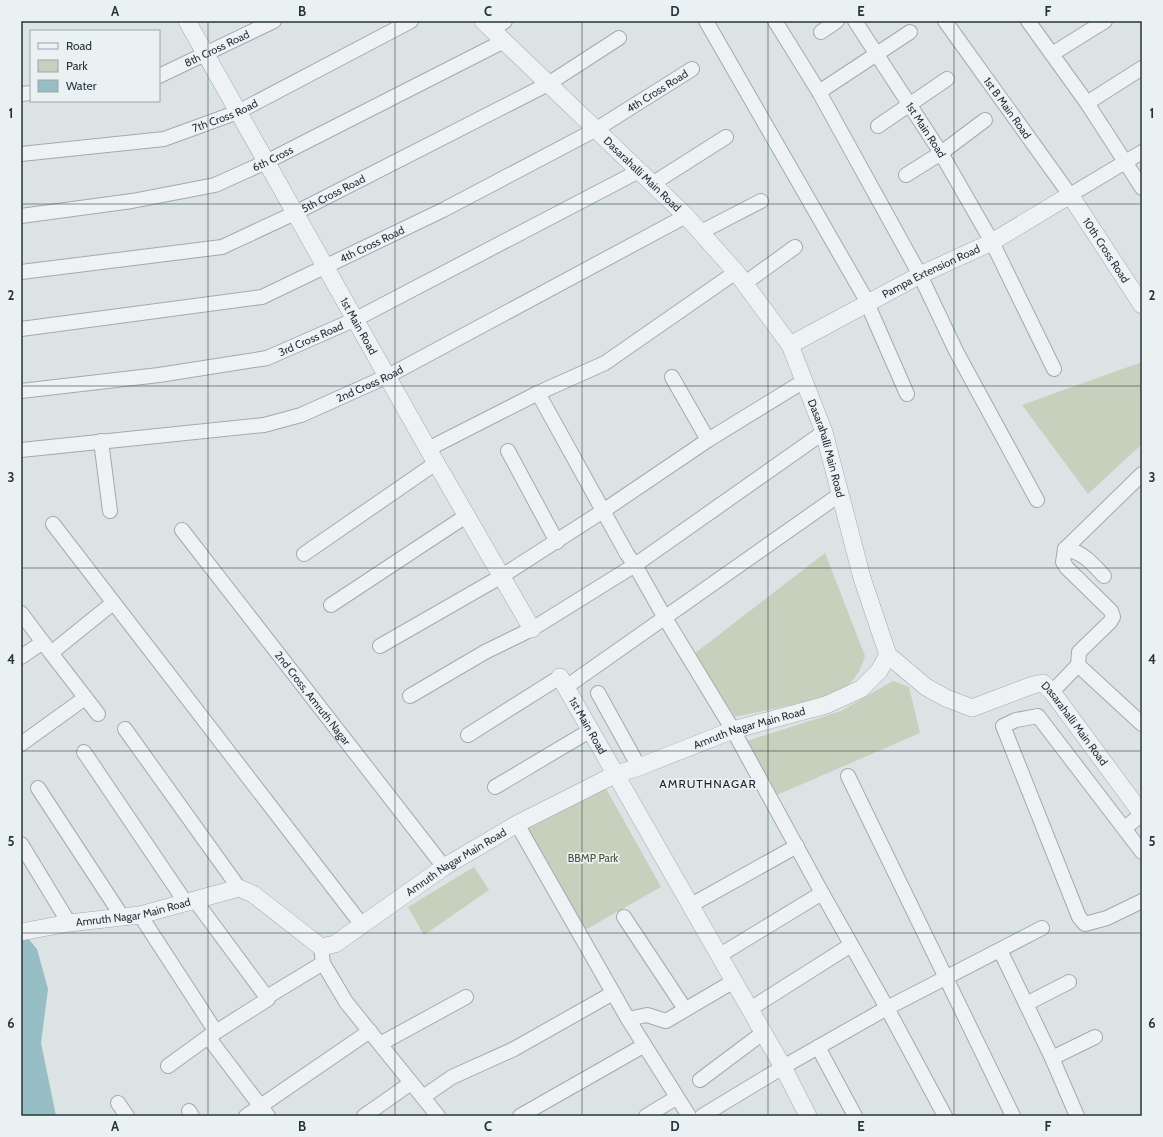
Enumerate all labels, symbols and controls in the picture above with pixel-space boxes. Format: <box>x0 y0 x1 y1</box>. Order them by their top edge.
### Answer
text: A <box>111 3 120 19</box>
text: B <box>298 3 306 19</box>
text: C <box>484 3 492 19</box>
text: D <box>670 3 680 19</box>
text: E <box>857 3 865 19</box>
text: F <box>1045 3 1052 19</box>
street label: 8th Cross Road <box>182 27 252 70</box>
legend <box>30 30 160 102</box>
text: Road <box>66 38 92 53</box>
text: Park <box>66 58 88 73</box>
street label: 4th Cross Road <box>624 66 690 116</box>
street label: 1st B Main Road <box>981 74 1034 141</box>
text: Water <box>66 78 97 93</box>
street label: 7th Cross Road <box>190 96 260 135</box>
street label: 1st Main Road <box>903 100 949 160</box>
text: 1 <box>9 105 13 121</box>
text: 1 <box>1150 105 1154 121</box>
street label: Dasarahalli Main Road <box>601 134 684 214</box>
street label: 6th Cross <box>250 142 296 174</box>
street label: 5th Cross Road <box>299 171 367 216</box>
street label: 10th Cross Road <box>1080 215 1133 286</box>
street label: 4th Cross Road <box>337 223 406 266</box>
street label: Pampa Extension Road <box>879 242 982 301</box>
text: 2 <box>8 287 15 303</box>
text: 2 <box>1149 287 1156 303</box>
street label: 1st Main Road <box>337 295 380 357</box>
street label: 3rd Cross Road <box>276 318 345 359</box>
street label: 2nd Cross Road <box>334 362 406 405</box>
street label: Dasarahalli Main Road <box>805 397 848 499</box>
text: 3 <box>7 469 15 485</box>
text: 3 <box>1148 469 1156 485</box>
street label: 2nd Cross, Amruth Nagar <box>272 648 354 749</box>
text: 4 <box>7 651 15 667</box>
text: 4 <box>1148 651 1156 667</box>
street label: Dasarahalli Main Road <box>1038 678 1111 768</box>
street label: 1st Main Road <box>566 695 610 757</box>
street label: Amruth Nagar Main Road <box>691 704 807 752</box>
district label: AMRUTHNAGAR <box>659 776 757 791</box>
street label: Amruth Nagar Main Road <box>403 825 509 899</box>
text: 5 <box>8 833 15 849</box>
text: 5 <box>1149 833 1156 849</box>
park label: BBMP Park <box>568 851 618 865</box>
street label: Amruth Nagar Main Road <box>75 895 192 929</box>
text: 6 <box>7 1015 15 1031</box>
text: 6 <box>1148 1015 1156 1031</box>
text: A <box>111 1118 120 1134</box>
text: B <box>298 1118 306 1134</box>
text: C <box>484 1118 492 1134</box>
text: D <box>670 1118 680 1134</box>
text: E <box>857 1118 865 1134</box>
text: F <box>1045 1118 1052 1134</box>

